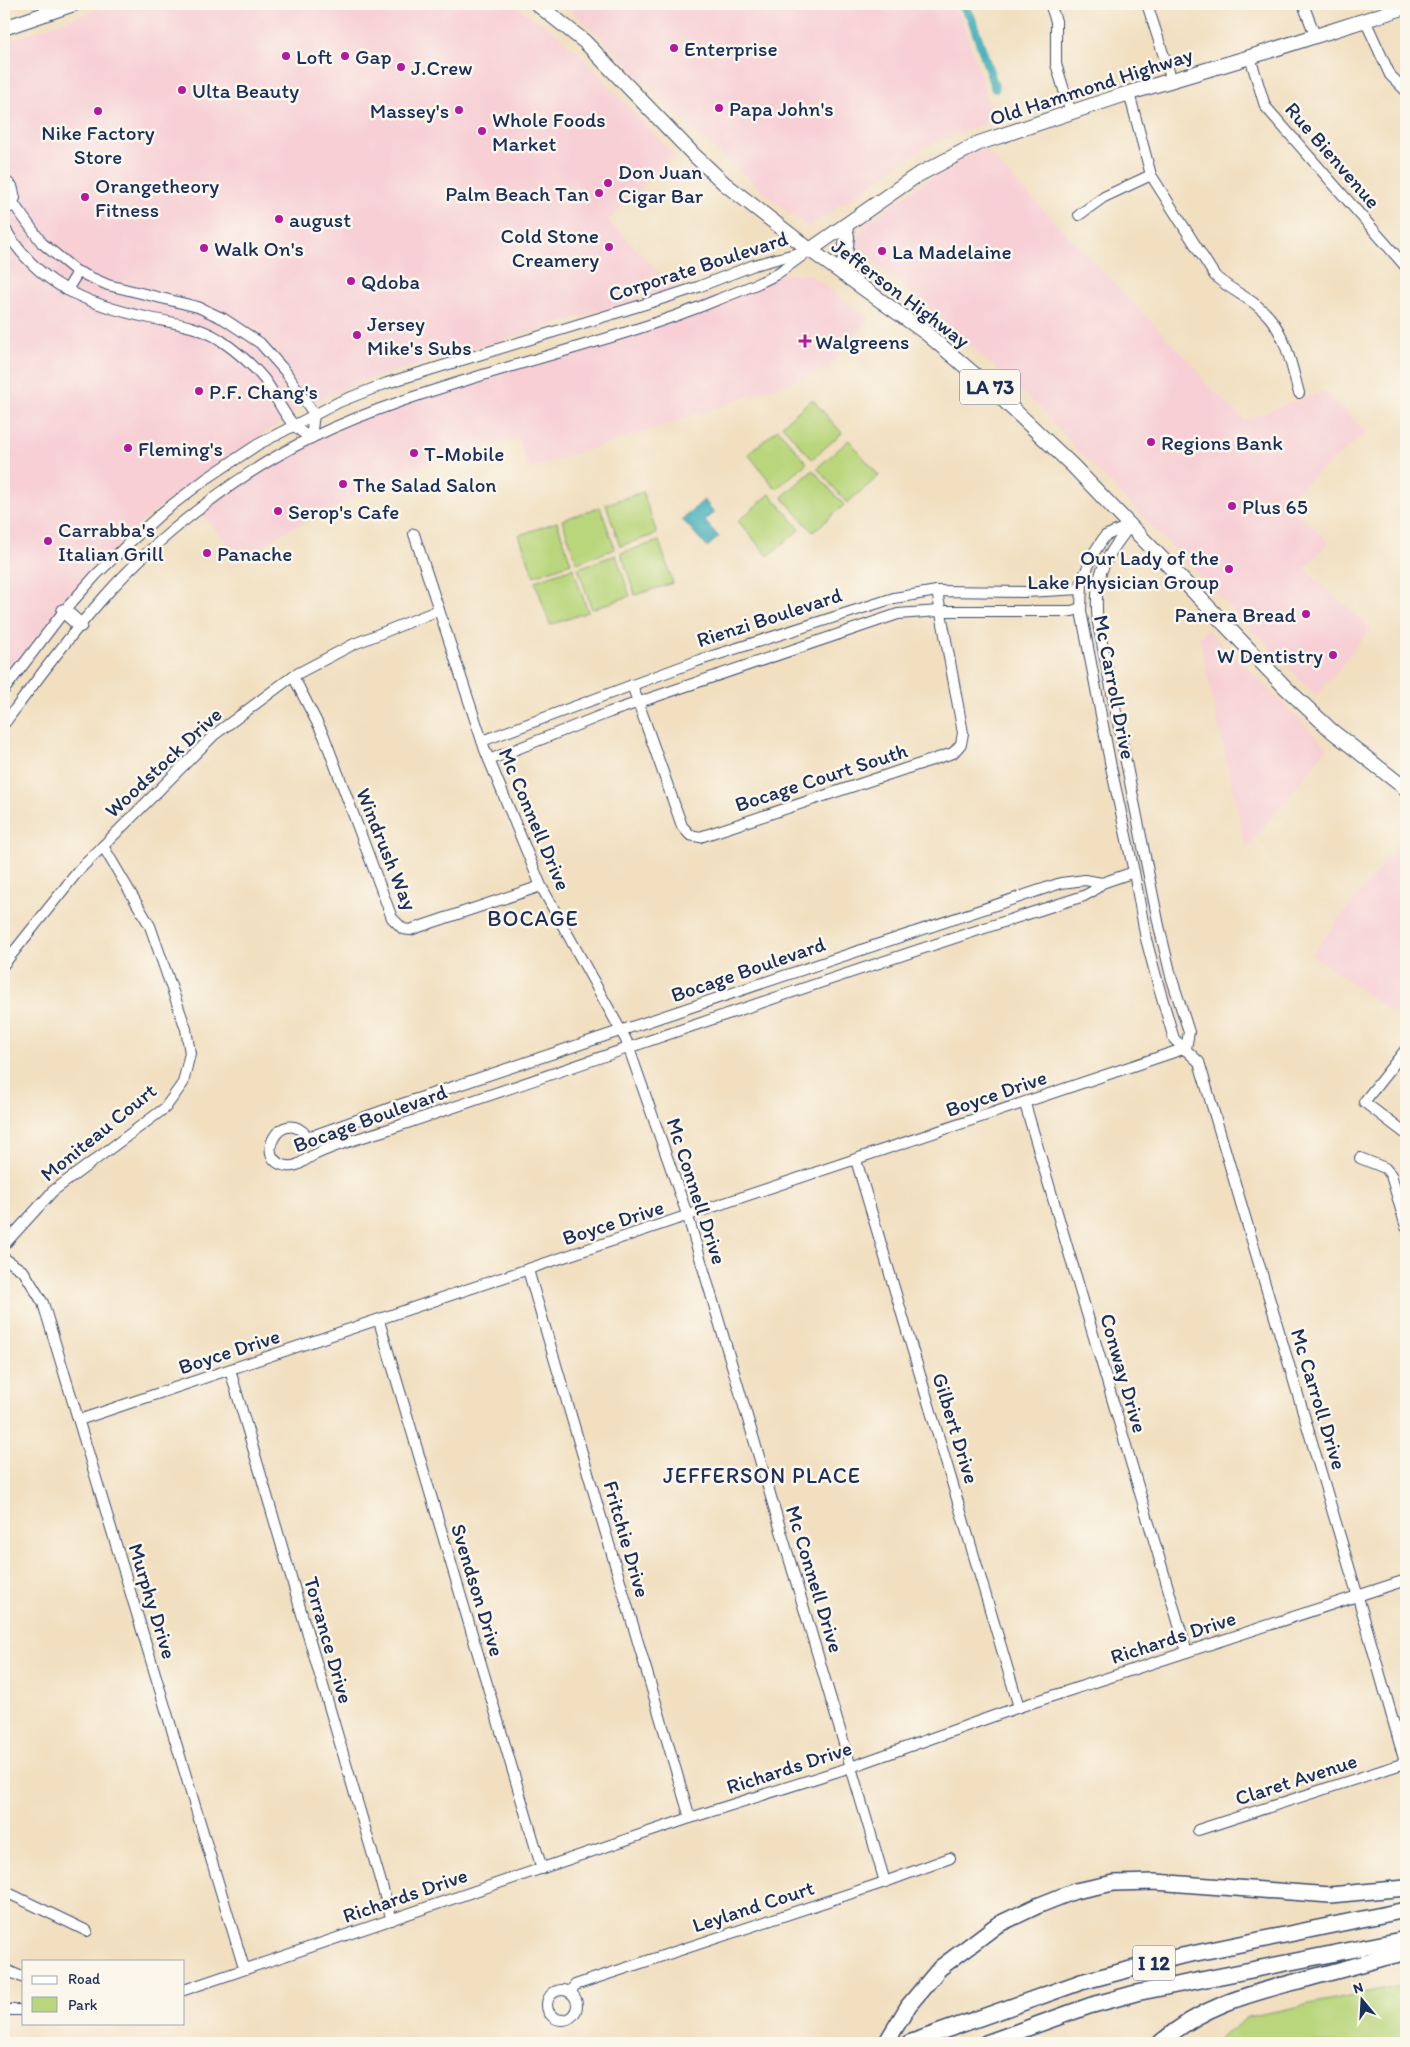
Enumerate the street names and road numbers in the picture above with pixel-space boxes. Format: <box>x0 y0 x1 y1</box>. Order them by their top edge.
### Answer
street label: Old Hammond Highway <box>986 41 1196 131</box>
street label: Rue Bienvenue <box>1280 97 1386 213</box>
street label: Corporate Boulevard <box>605 225 791 307</box>
street label: Jefferson Highway <box>827 233 975 353</box>
road number: LA 73 <box>960 370 1020 404</box>
street label: Rienzi Boulevard <box>693 582 845 652</box>
street label: Mc Carroll Drive <box>1089 613 1141 761</box>
street label: Woodstock Drive <box>99 701 227 823</box>
street label: Bocage Court South <box>732 737 910 817</box>
street label: Mc Connell Drive <box>494 744 576 894</box>
street label: Windrush Way <box>351 784 423 914</box>
street label: Bocage Boulevard <box>667 931 829 1007</box>
street label: Boyce Drive <box>942 1064 1050 1122</box>
street label: Moniteau Court <box>35 1078 161 1186</box>
street label: Bocage Boulevard <box>290 1078 451 1157</box>
street label: Mc Connell Drive <box>662 1115 732 1267</box>
street label: Boyce Drive <box>559 1194 667 1250</box>
street label: Conway Drive <box>1095 1311 1153 1435</box>
street label: Boyce Drive <box>175 1323 283 1379</box>
street label: Mc Carroll Drive <box>1286 1325 1352 1473</box>
street label: Gilbert Drive <box>927 1370 985 1486</box>
street label: Fritchie Drive <box>598 1478 656 1600</box>
street label: Mc Connell Drive <box>781 1503 849 1655</box>
street label: Svendson Drive <box>446 1521 510 1659</box>
street label: Murphy Drive <box>124 1540 182 1662</box>
street label: Torrance Drive <box>299 1574 359 1706</box>
street label: Richards Drive <box>1107 1605 1239 1669</box>
street label: Richards Drive <box>723 1735 855 1799</box>
street label: Claret Avenue <box>1232 1748 1360 1810</box>
street label: Richards Drive <box>339 1862 471 1928</box>
street label: Leyland Court <box>689 1875 817 1937</box>
road number: I 12 <box>1133 1946 1175 1980</box>

